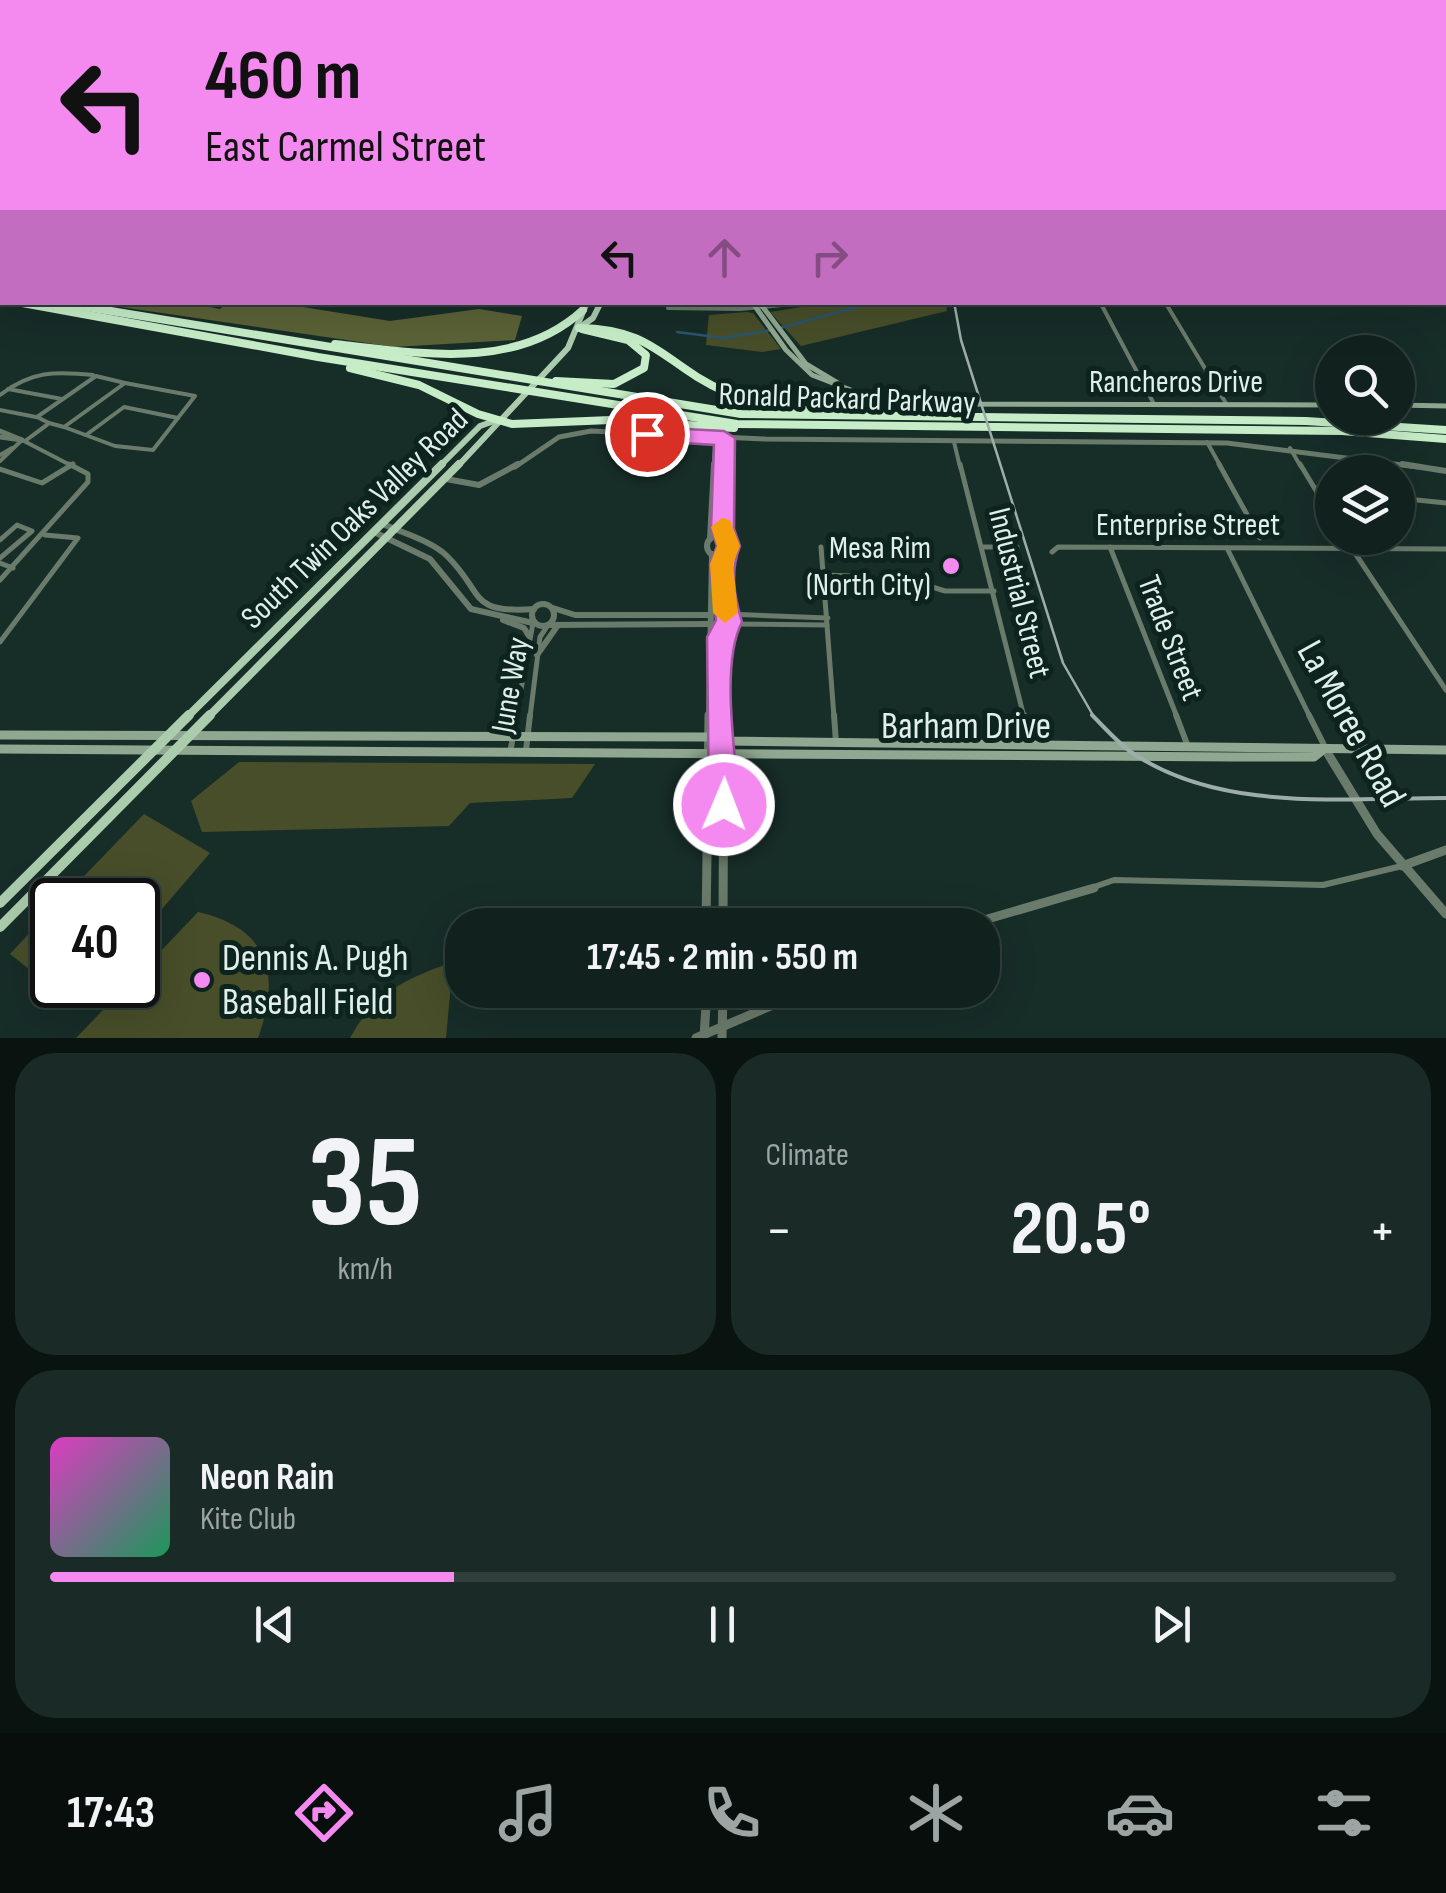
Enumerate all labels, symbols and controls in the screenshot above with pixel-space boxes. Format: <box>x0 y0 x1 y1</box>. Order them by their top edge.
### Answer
text: 460 m <box>205 35 361 119</box>
icon: left <box>40 40 170 170</box>
text: East Carmel Street <box>205 120 486 175</box>
icon: left <box>592 230 647 285</box>
icon: ahead <box>697 230 752 285</box>
icon: right <box>802 230 857 285</box>
map controls <box>1315 335 1415 555</box>
button: search <box>1315 335 1415 435</box>
street label: Rancheros Drive <box>1089 363 1263 402</box>
street label: Ronald Packard Parkway <box>718 375 976 423</box>
pin <box>605 392 690 477</box>
street label: South Twin Oaks Valley Road <box>233 401 477 637</box>
icon: arrive <box>620 407 675 462</box>
button: layers <box>1315 455 1415 555</box>
street label: Industrial Street <box>979 504 1059 682</box>
street label: Enterprise Street <box>1096 506 1280 545</box>
place label: Mesa Rim (North City) <box>806 529 931 605</box>
marker: Mesa Rim (North City) <box>940 555 962 577</box>
street label: Trade Street <box>1128 570 1212 706</box>
street label: La Moree Road <box>1287 633 1415 815</box>
street label: June Way <box>483 634 539 737</box>
street label: Barham Drive <box>881 704 1051 749</box>
position arrow <box>672 753 776 857</box>
speed limit sign: 40 <box>30 878 160 1008</box>
text: 17:45 · 2 min · 550 m <box>587 935 858 980</box>
place label: Dennis A. Pugh Baseball Field <box>222 936 408 1025</box>
marker: Dennis A. Pugh Baseball Field <box>191 969 213 991</box>
text: 35 <box>308 1107 423 1263</box>
text: Climate <box>766 1136 849 1175</box>
text: 20.5° <box>1011 1185 1151 1276</box>
text: − <box>766 1198 792 1265</box>
text: + <box>1369 1198 1396 1265</box>
text: km/h <box>338 1250 393 1289</box>
text: Neon Rain <box>200 1455 334 1500</box>
text: Kite Club <box>200 1500 296 1539</box>
icon: previous <box>247 1597 302 1652</box>
icon: pause <box>695 1597 750 1652</box>
icon: next <box>1144 1597 1199 1652</box>
icon: directions <box>289 1778 359 1848</box>
icon: music <box>493 1778 563 1848</box>
icon: phone <box>697 1778 767 1848</box>
icon: climate <box>901 1778 971 1848</box>
icon: car <box>1105 1778 1175 1848</box>
icon: filters <box>1309 1778 1379 1848</box>
text: 17:43 <box>67 1786 155 1841</box>

